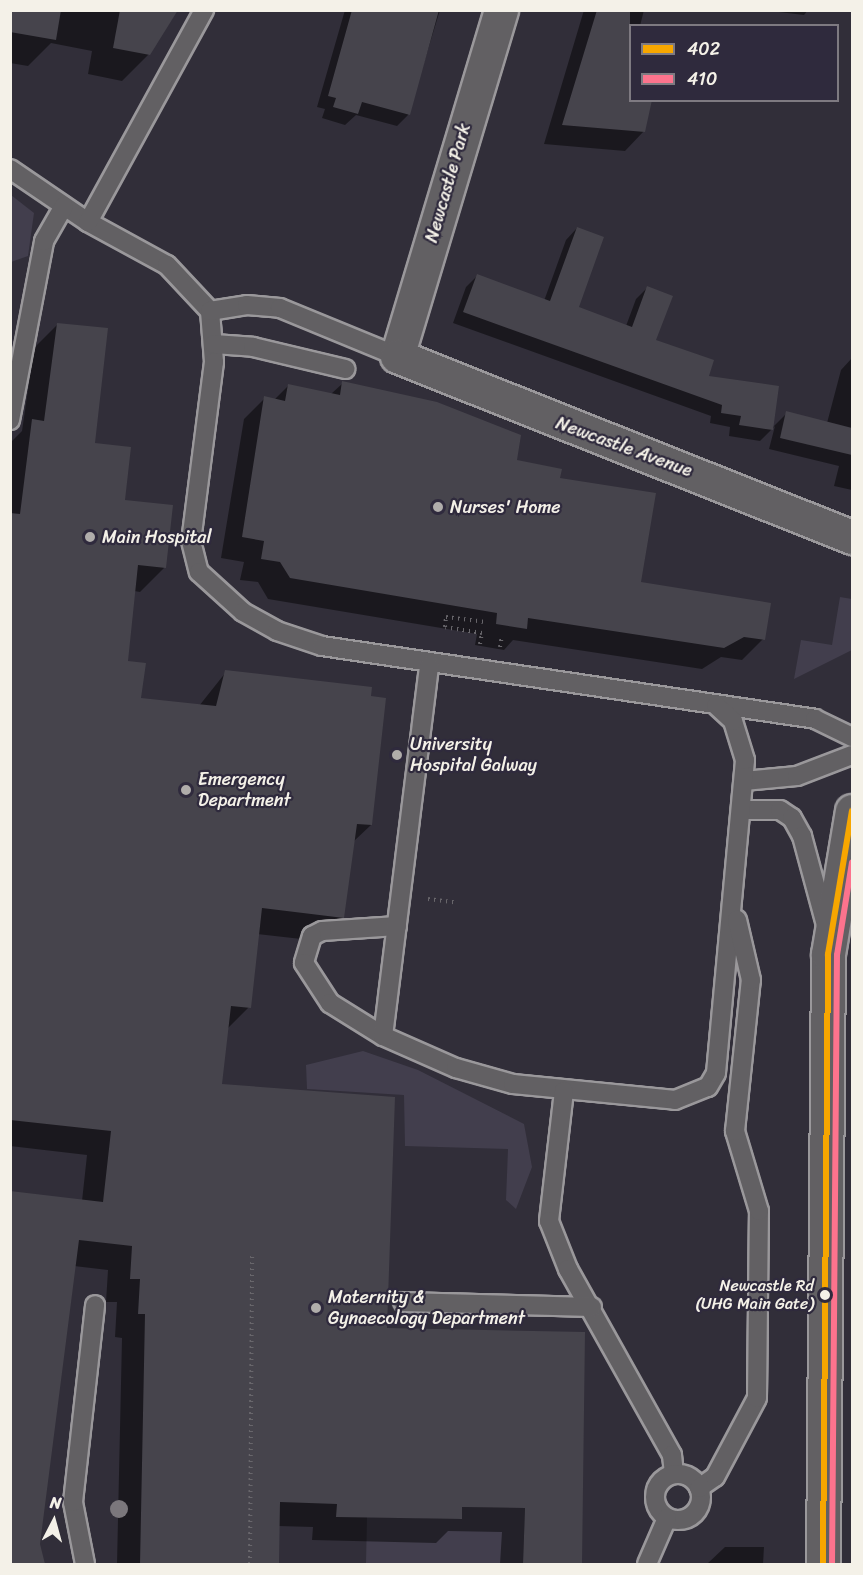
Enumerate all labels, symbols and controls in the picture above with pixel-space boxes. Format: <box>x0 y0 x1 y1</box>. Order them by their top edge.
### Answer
legend <box>629 24 839 102</box>
text: 402 <box>687 33 720 65</box>
text: 410 <box>687 63 717 95</box>
street label: Newcastle Park <box>421 121 475 245</box>
street label: Newcastle Avenue <box>553 412 695 482</box>
place label: Nurses' Home <box>450 496 561 518</box>
marker: Nurses' Home <box>431 500 445 514</box>
place label: Main Hospital <box>102 526 211 548</box>
marker: Main Hospital <box>83 530 97 544</box>
place label: University Hospital Galway <box>410 734 537 777</box>
marker: University Hospital Galway <box>388 746 406 764</box>
place label: Emergency Department <box>198 769 291 812</box>
marker: Emergency Department <box>179 783 193 797</box>
place label: Newcastle Rd (UHG Main Gate) <box>695 1276 814 1314</box>
place label: Maternity & Gynaecology Department <box>328 1287 524 1330</box>
marker: Newcastle Rd (UHG Main Gate) <box>819 1289 831 1301</box>
marker: Maternity & Gynaecology Department <box>309 1301 323 1315</box>
text: N <box>49 1488 63 1518</box>
north arrow <box>24 1491 84 1551</box>

